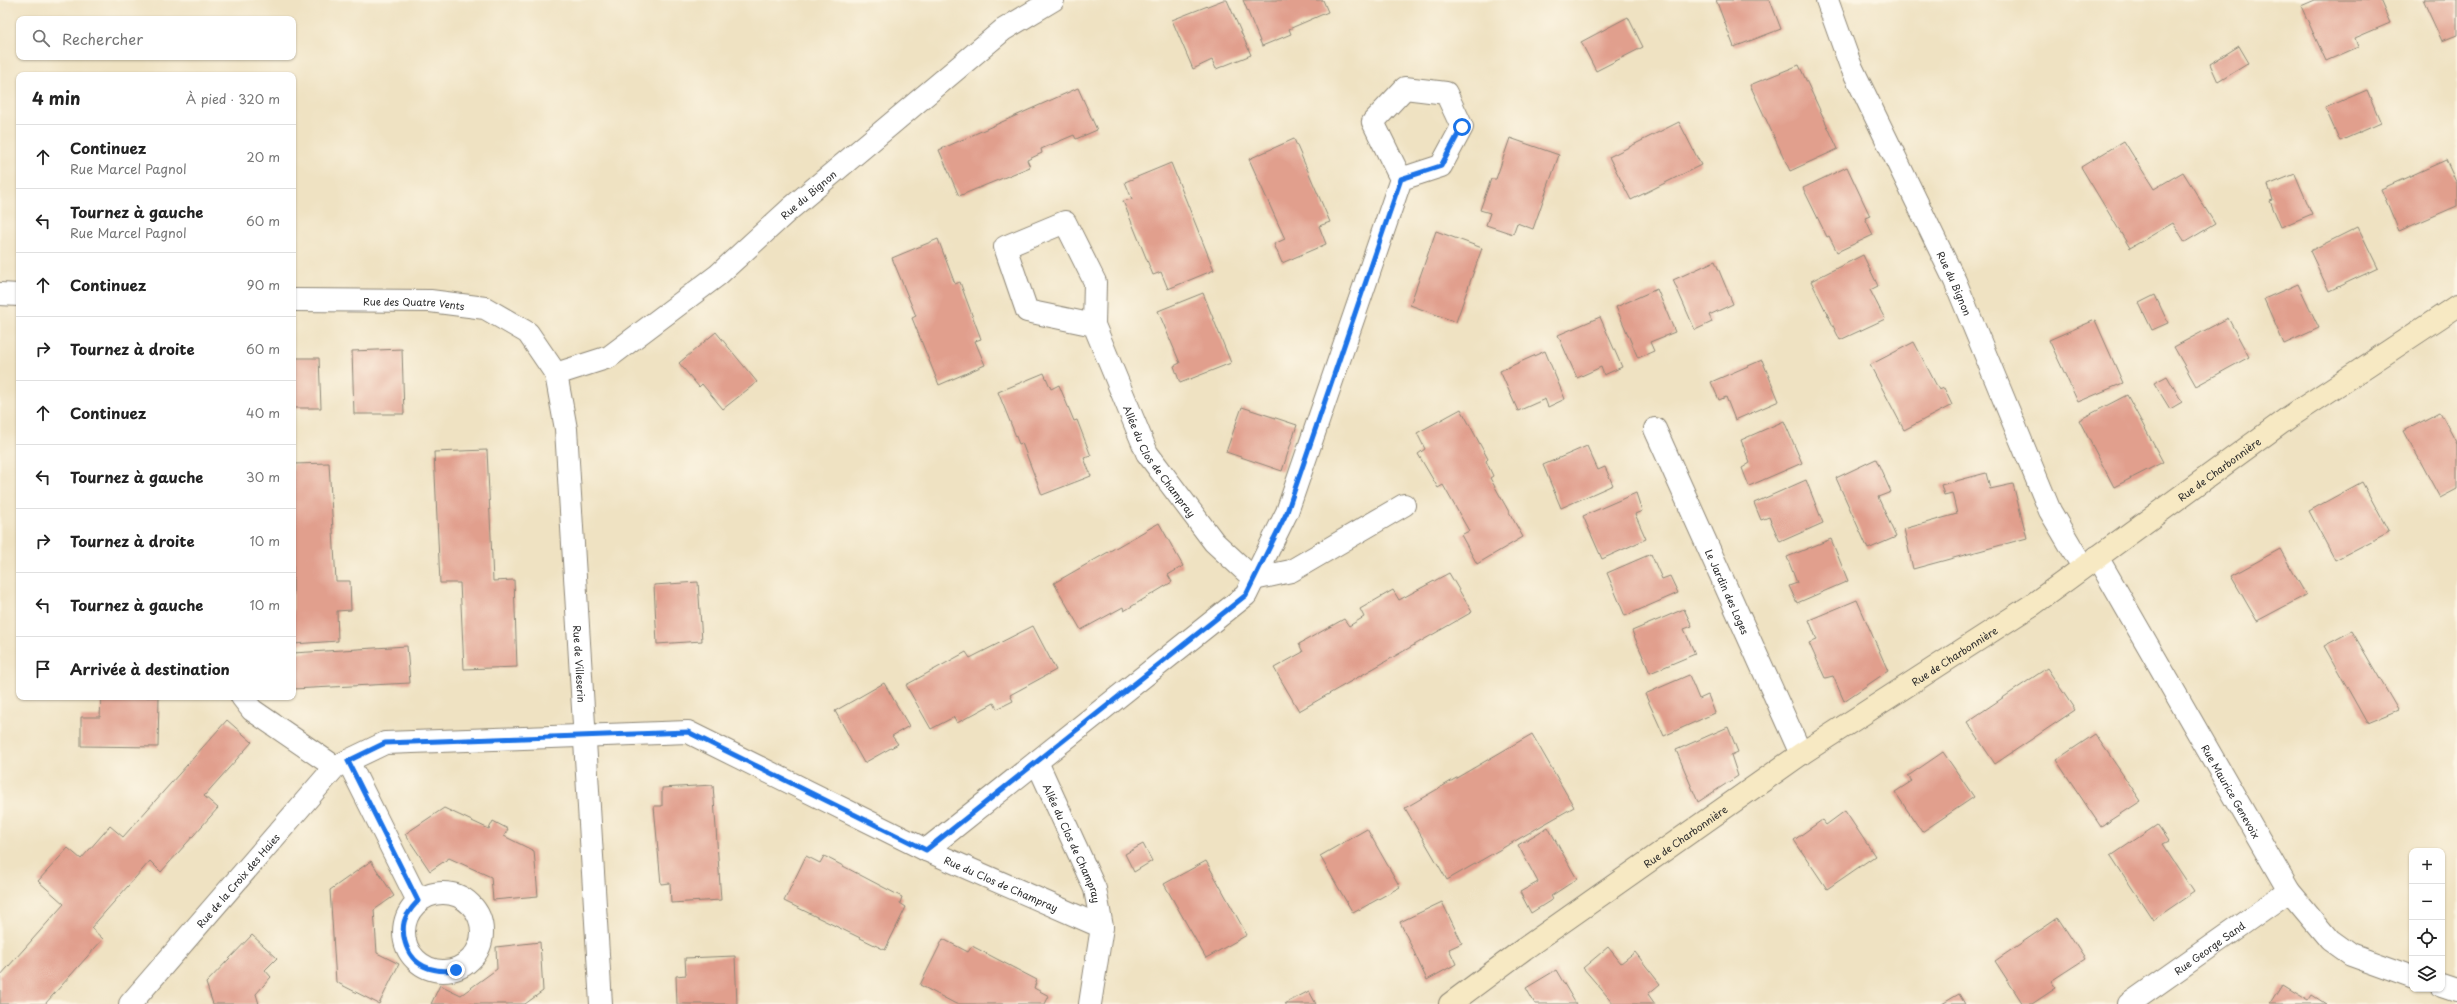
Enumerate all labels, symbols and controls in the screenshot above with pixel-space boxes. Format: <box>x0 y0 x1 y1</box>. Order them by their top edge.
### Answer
search box <box>16 16 296 60</box>
icon: search <box>30 27 52 49</box>
text: Rechercher <box>62 27 143 50</box>
text: 4 min <box>32 85 80 111</box>
text: À pied · 320 m <box>186 89 280 108</box>
route start <box>1453 118 1471 136</box>
text: Continuez <box>70 136 146 159</box>
icon: ahead <box>32 146 54 168</box>
text: 20 m <box>246 147 280 166</box>
text: Rue Marcel Pagnol <box>70 159 187 178</box>
street label: Rue du Bignon <box>777 166 839 222</box>
text: Tournez à gauche <box>70 200 204 223</box>
icon: left <box>32 210 54 232</box>
text: 60 m <box>246 211 280 230</box>
text: Rue Marcel Pagnol <box>70 223 187 242</box>
street label: Rue du Bignon <box>1934 248 1976 318</box>
text: Continuez <box>70 273 146 296</box>
icon: ahead <box>32 274 54 296</box>
text: 90 m <box>247 275 280 294</box>
street label: Rue des Quatre Vents <box>363 293 466 313</box>
text: Tournez à droite <box>70 337 195 360</box>
icon: right <box>32 338 54 360</box>
text: 60 m <box>246 339 280 358</box>
text: Continuez <box>70 401 146 424</box>
icon: ahead <box>32 402 54 424</box>
text: 40 m <box>246 403 280 422</box>
street label: Allée du Clos de Champray <box>1120 403 1200 520</box>
street label: Rue de Charbonnière <box>2174 433 2264 504</box>
text: Tournez à gauche <box>70 465 204 488</box>
icon: left <box>32 466 54 488</box>
text: 30 m <box>246 467 280 486</box>
text: Tournez à droite <box>70 529 195 552</box>
icon: right <box>32 530 54 552</box>
text: 10 m <box>250 531 280 550</box>
street label: Le Jardin des Loges <box>1702 546 1754 637</box>
text: Tournez à gauche <box>70 593 204 616</box>
icon: left <box>32 594 54 616</box>
text: 10 m <box>250 595 280 614</box>
street label: Rue de Charbonnière <box>1908 622 2000 689</box>
street label: Rue de Villeserin <box>570 625 590 703</box>
text: Arrivée à destination <box>70 657 230 680</box>
icon: arrive <box>32 658 54 680</box>
street label: Rue Maurice Genevoix <box>2199 741 2265 841</box>
street label: Allée du Clos de Champray <box>1040 781 1105 904</box>
street label: Rue de Charbonnière <box>1640 801 1730 871</box>
street label: Rue de la Croix des Haies <box>192 829 283 930</box>
map controls <box>2409 848 2445 992</box>
button: + <box>2409 848 2445 884</box>
street label: Rue du Clos de Champray <box>942 851 1061 915</box>
button: − <box>2409 884 2445 920</box>
street label: Rue George Sand <box>2171 917 2248 978</box>
button: locate <box>2409 920 2445 956</box>
button: layers <box>2409 956 2445 992</box>
route end <box>447 961 465 979</box>

